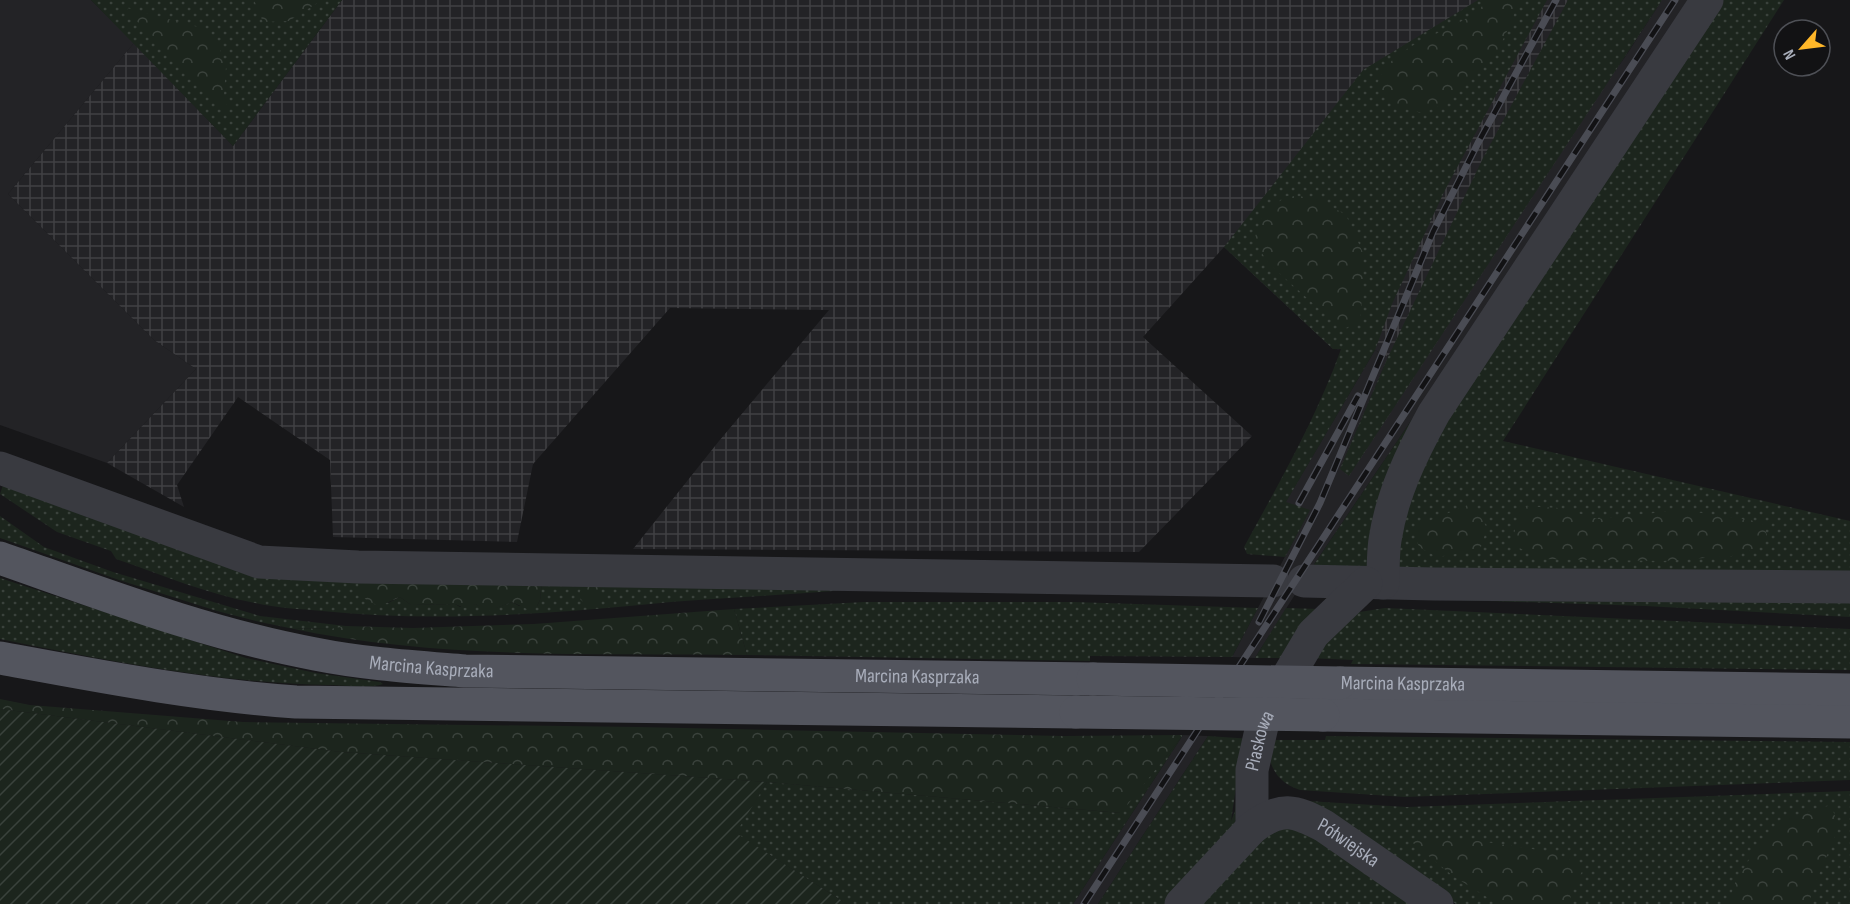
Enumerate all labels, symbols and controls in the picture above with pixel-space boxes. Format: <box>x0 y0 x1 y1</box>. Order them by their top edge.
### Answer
north arrow <box>1772 18 1832 78</box>
text: N <box>1780 46 1800 63</box>
street label: Marcina Kasprzaka <box>368 651 494 683</box>
street label: Marcina Kasprzaka <box>855 664 980 690</box>
street label: Marcina Kasprzaka <box>1341 671 1465 697</box>
street label: Piaskowa <box>1240 707 1280 773</box>
street label: Półwiejska <box>1314 813 1384 872</box>

